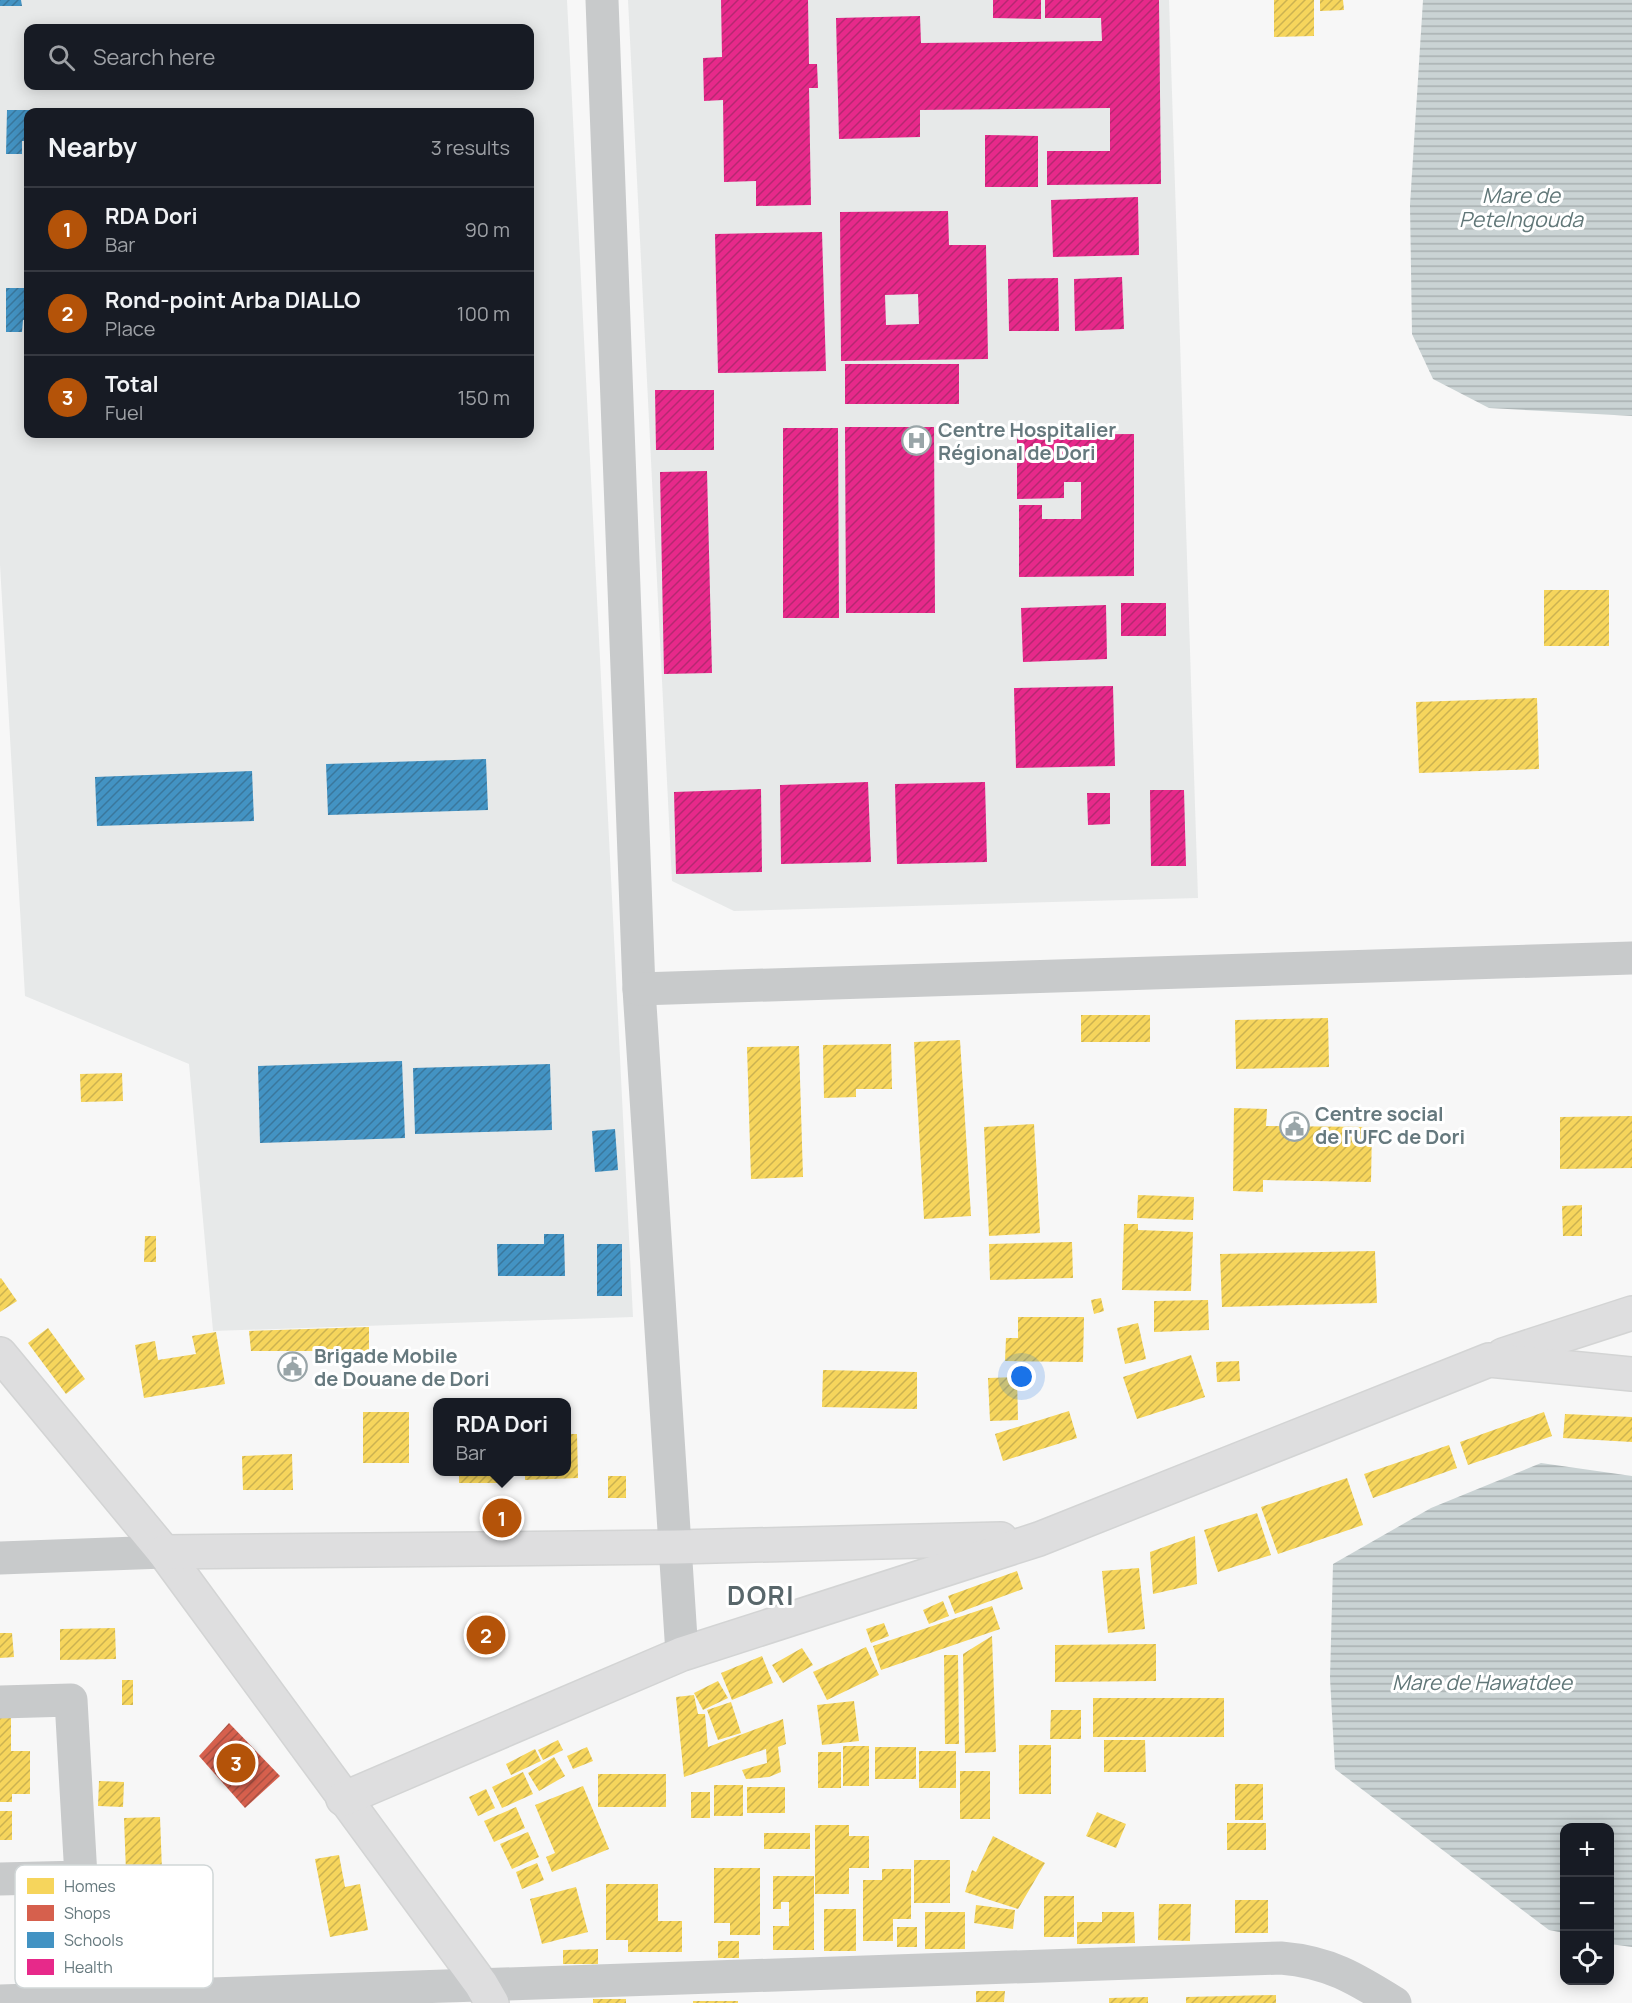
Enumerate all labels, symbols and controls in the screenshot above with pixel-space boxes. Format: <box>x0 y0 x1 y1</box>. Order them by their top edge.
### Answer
search box <box>24 24 534 90</box>
icon: search <box>45 41 78 74</box>
text: Search here <box>93 42 215 72</box>
text: Nearby <box>48 129 137 165</box>
text: 3 results <box>431 134 510 161</box>
water label: Mare de Petelngouda <box>1459 181 1584 233</box>
text: RDA Dori <box>105 201 198 231</box>
text: 1 <box>63 216 72 243</box>
text: 90 m <box>464 216 510 243</box>
text: Bar <box>105 231 136 258</box>
text: Rond-point Arba DIALLO <box>105 285 361 315</box>
text: 2 <box>62 300 73 327</box>
text: 100 m <box>457 300 510 327</box>
text: Place <box>105 315 155 342</box>
text: Total <box>105 369 159 399</box>
text: 3 <box>62 384 73 411</box>
text: 150 m <box>457 384 510 411</box>
text: Fuel <box>105 399 143 426</box>
place label: Centre Hospitalier Régional de Dori <box>938 416 1116 466</box>
hospital icon: Centre Hospitalier Régional de Dori <box>901 425 933 457</box>
place label: Centre social de l'UFC de Dori <box>1315 1100 1465 1150</box>
public building icon: Centre social de l'UFC de Dori <box>1278 1110 1310 1142</box>
place label: Brigade Mobile de Douane de Dori <box>314 1342 490 1392</box>
public building icon: Brigade Mobile de Douane de Dori <box>277 1351 309 1383</box>
your location <box>1007 1362 1036 1391</box>
popup <box>433 1398 571 1476</box>
text: RDA Dori <box>456 1409 548 1439</box>
text: Bar <box>456 1439 486 1466</box>
pin: 1 <box>482 1496 522 1540</box>
district label: DORI <box>727 1577 795 1613</box>
pin: 2 <box>466 1612 506 1658</box>
water label: Mare de Hawatdee <box>1392 1668 1574 1696</box>
pin: 3 <box>216 1740 256 1786</box>
map controls <box>1560 1823 1614 1985</box>
button: + <box>1560 1823 1614 1877</box>
legend <box>15 1865 213 1988</box>
text: Homes <box>64 1875 116 1897</box>
button: − <box>1560 1877 1614 1931</box>
text: Shops <box>64 1902 111 1924</box>
text: Schools <box>64 1929 123 1951</box>
button: locate <box>1560 1931 1614 1985</box>
text: Health <box>64 1956 113 1978</box>

